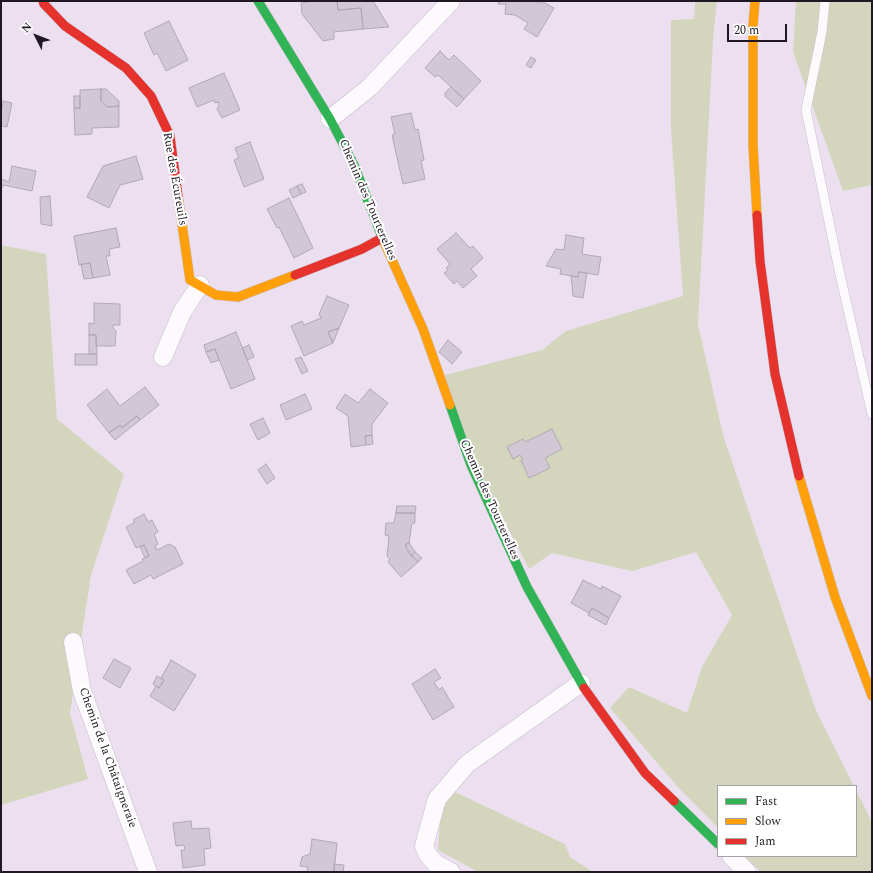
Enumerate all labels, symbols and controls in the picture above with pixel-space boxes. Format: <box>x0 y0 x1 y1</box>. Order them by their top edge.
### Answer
north arrow <box>16 16 56 56</box>
scale bar <box>729 16 789 42</box>
text: N <box>17 19 36 37</box>
text: 20 m <box>734 21 759 40</box>
street label: Rue des Écureuils <box>159 131 189 227</box>
street label: Chemin des Tourterelles <box>335 137 399 263</box>
street label: Chemin des Tourterelles <box>456 438 522 562</box>
street label: Chemin de la Châtaigneraie <box>75 686 139 830</box>
legend <box>717 785 857 857</box>
text: Fast <box>755 792 777 811</box>
text: Slow <box>755 812 780 831</box>
text: Jam <box>755 832 776 851</box>

